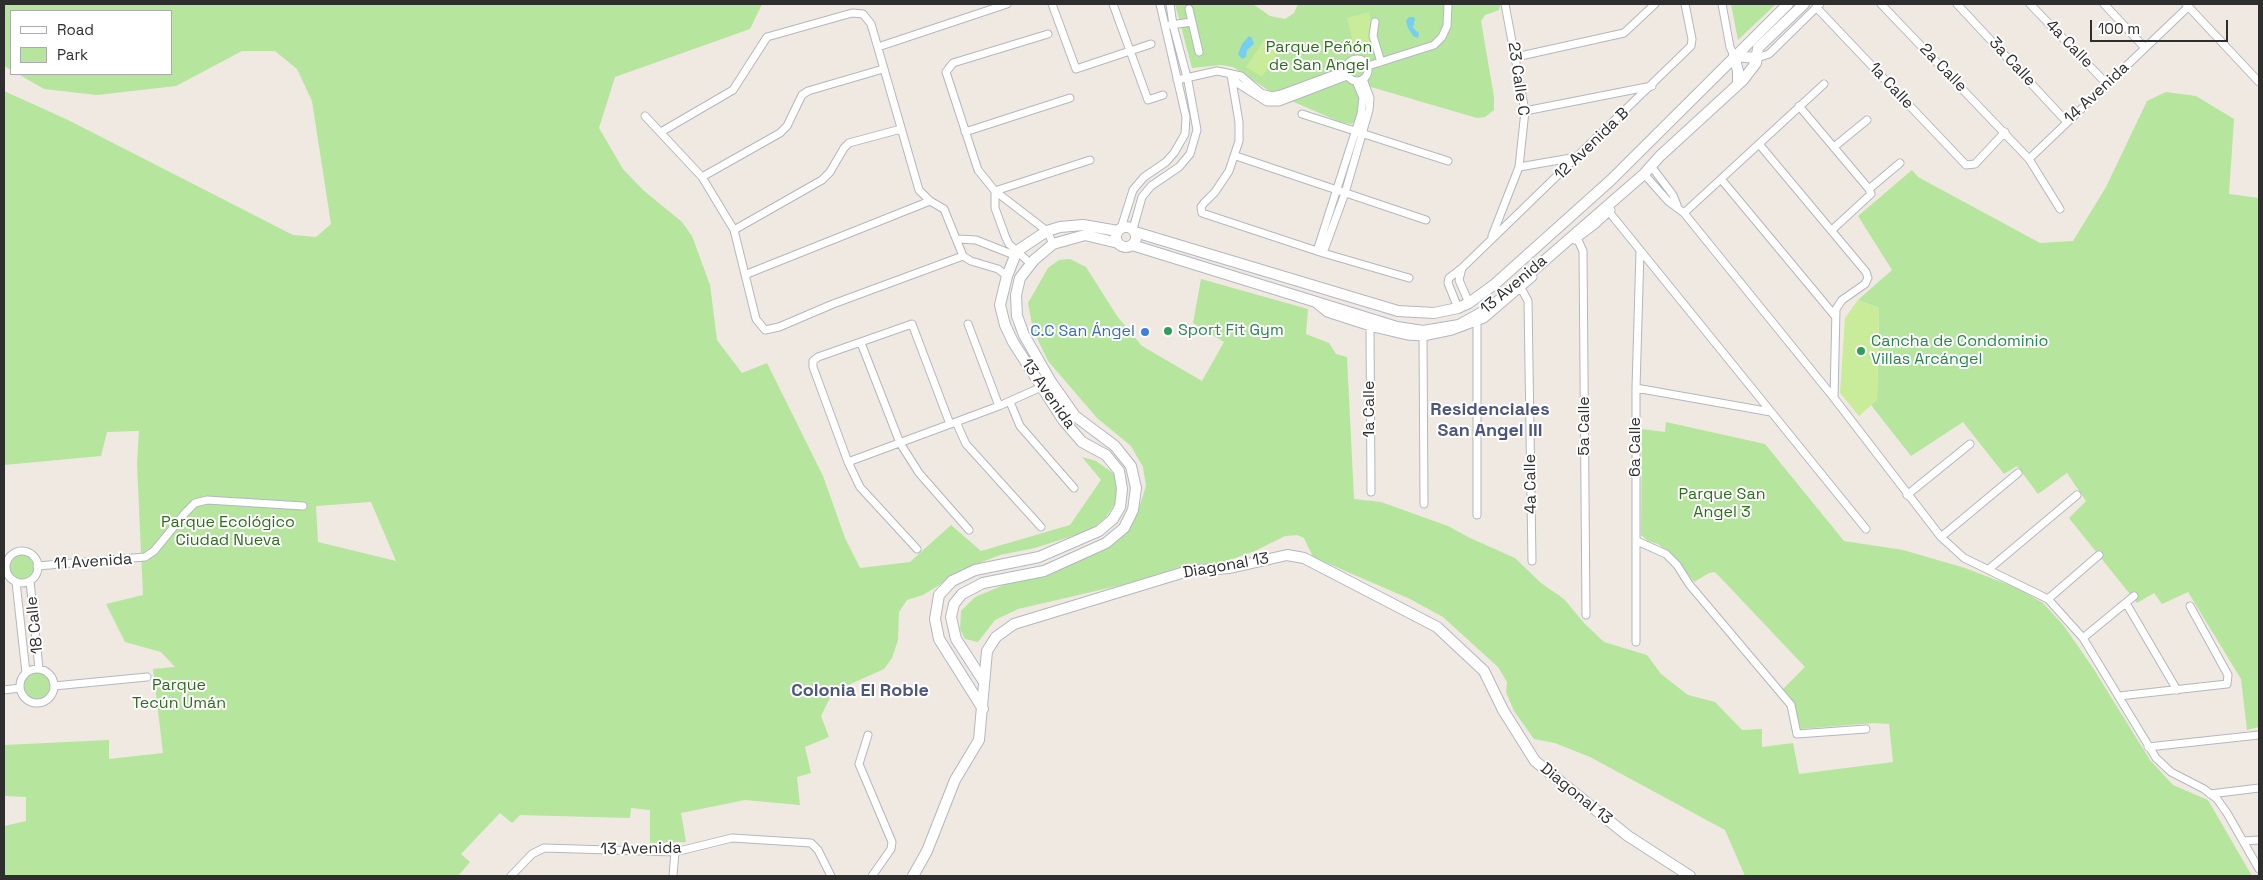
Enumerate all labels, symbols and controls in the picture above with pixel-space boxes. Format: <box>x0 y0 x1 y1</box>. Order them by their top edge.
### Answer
legend <box>10 10 172 75</box>
scale bar <box>2093 10 2230 42</box>
street label: 4a Calle <box>2041 16 2097 72</box>
text: 100 m <box>2098 19 2140 38</box>
text: Road <box>57 20 94 39</box>
street label: 3a Calle <box>1985 34 2039 90</box>
park label: Parque Peñón de San Angel <box>1266 38 1372 76</box>
street label: 2a Calle <box>1915 40 1971 96</box>
street label: 23 Calle C <box>1503 41 1533 117</box>
text: Park <box>57 45 88 64</box>
street label: 14 Avenida <box>2061 58 2133 128</box>
street label: 1a Calle <box>1865 59 1917 113</box>
street label: 12 Avenida B <box>1551 104 1633 184</box>
street label: 13 Avenida <box>1477 252 1551 318</box>
place label: Sport Fit Gym <box>1178 321 1284 341</box>
place label: C.C San Ángel <box>1030 322 1135 342</box>
marker: Sport Fit Gym <box>1162 325 1174 337</box>
marker: C.C San Ángel <box>1139 326 1151 338</box>
place label: Cancha de Condominio Villas Arcángel <box>1871 332 2048 370</box>
marker: Cancha de Condominio Villas Arcángel <box>1855 345 1867 357</box>
street label: 13 Avenida <box>1017 355 1079 433</box>
street label: 1a Calle <box>1360 381 1380 437</box>
street label: 5a Calle <box>1575 396 1595 456</box>
district label: Residenciales San Angel III <box>1430 399 1550 442</box>
street label: 6a Calle <box>1626 417 1646 477</box>
street label: 4a Calle <box>1521 454 1541 514</box>
park label: Parque San Angel 3 <box>1679 485 1765 523</box>
park label: Parque Ecológico Ciudad Nueva <box>161 513 295 551</box>
street label: Diagonal 13 <box>1181 549 1271 583</box>
street label: 11 Avenida <box>53 550 133 574</box>
street label: 18 Calle <box>22 595 48 655</box>
park label: Parque Tecún Umán <box>132 676 226 714</box>
district label: Colonia El Roble <box>791 680 929 702</box>
street label: Diagonal 13 <box>1536 759 1616 829</box>
street label: 13 Avenida <box>600 839 682 859</box>

